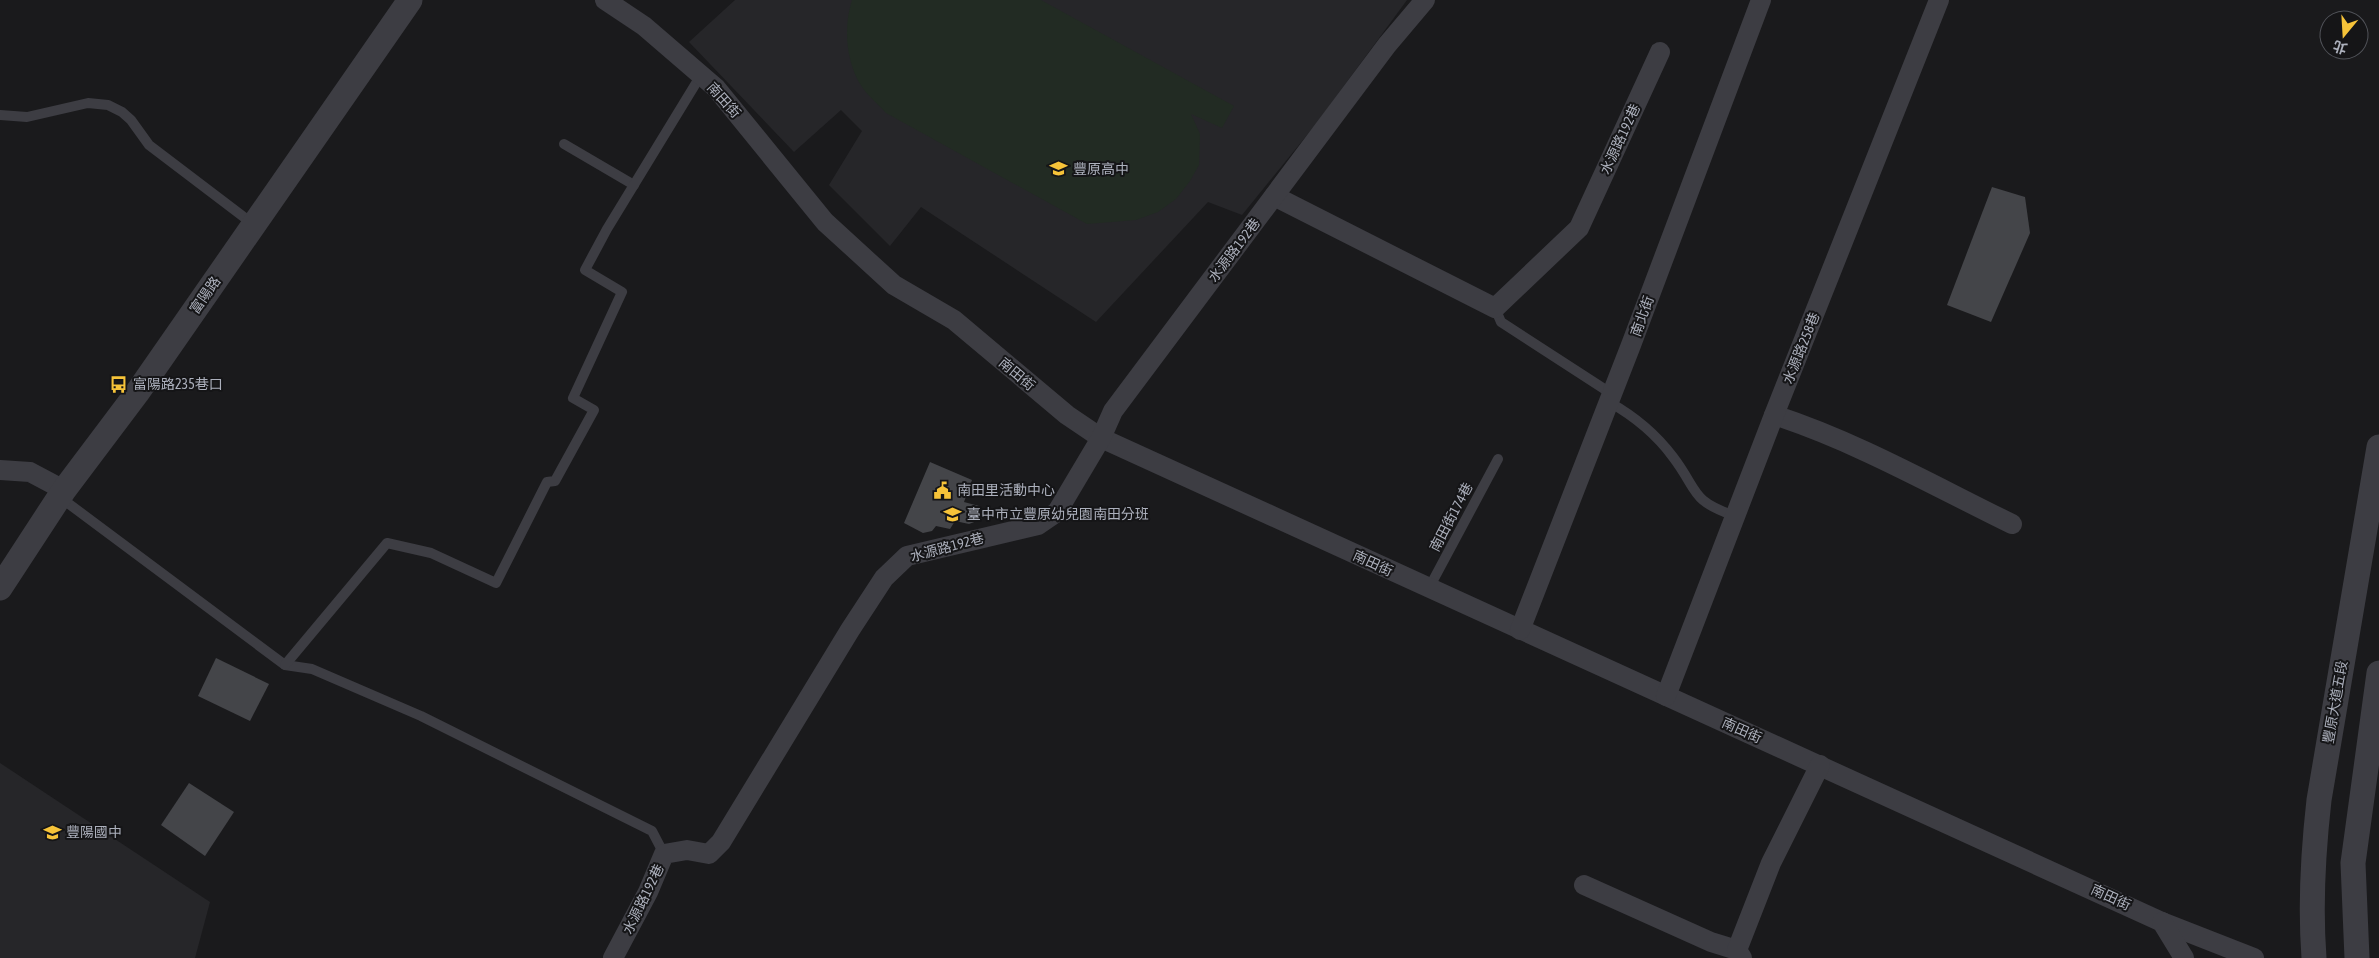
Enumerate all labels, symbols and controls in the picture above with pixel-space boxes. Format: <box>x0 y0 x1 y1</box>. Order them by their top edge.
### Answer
north arrow <box>2319 10 2369 60</box>
text: 北 <box>2331 38 2349 57</box>
street label: 南田街 <box>704 79 744 121</box>
street label: 水源路192巷 <box>1597 101 1643 177</box>
school or university icon: 豐原高中 <box>1049 159 1069 179</box>
place label: 豐原高中 <box>1073 161 1129 177</box>
street label: 水源路192巷 <box>1205 215 1263 285</box>
street label: 富陽路 <box>186 273 224 317</box>
street label: 南北街 <box>1627 294 1657 338</box>
street label: 水源路258巷 <box>1779 310 1823 386</box>
street label: 南田街 <box>996 354 1038 394</box>
bus stop icon: 富陽路235巷口 <box>109 374 129 394</box>
place label: 富陽路235巷口 <box>133 376 223 392</box>
public building icon: 南田里活動中心 <box>933 480 953 500</box>
street label: 南田街174巷 <box>1426 480 1476 554</box>
place label: 南田里活動中心 <box>957 482 1055 498</box>
school or university icon: 臺中市立豐原幼兒園南田分班 <box>943 504 963 524</box>
place label: 臺中市立豐原幼兒園南田分班 <box>967 506 1149 522</box>
street label: 水源路192巷 <box>908 529 986 565</box>
street label: 南田街 <box>1351 547 1395 579</box>
street label: 豐原大道五段 <box>2320 659 2350 745</box>
street label: 南田街 <box>1720 714 1764 746</box>
school or university icon: 豐陽國中 <box>42 822 62 842</box>
place label: 豐陽國中 <box>66 824 122 840</box>
street label: 水源路192巷 <box>619 861 667 937</box>
street label: 南田街 <box>2089 881 2133 913</box>

